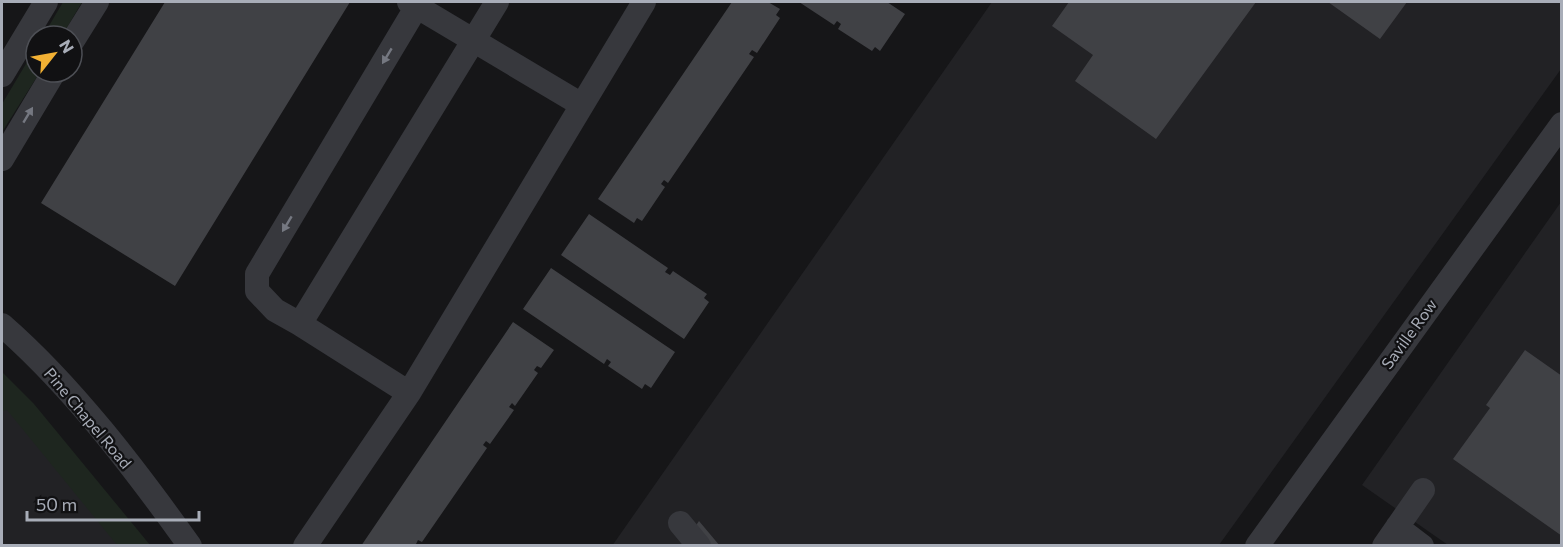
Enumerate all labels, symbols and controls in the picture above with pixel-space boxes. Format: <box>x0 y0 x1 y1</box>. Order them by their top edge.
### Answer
north arrow <box>24 24 84 84</box>
text: N <box>56 36 79 56</box>
one-way arrow <box>381 48 392 64</box>
one-way arrow <box>22 107 33 123</box>
one-way arrow <box>281 216 292 232</box>
street label: Saville Row <box>1377 295 1440 372</box>
street label: Pine Chapel Road <box>41 363 136 472</box>
scale bar <box>27 484 200 522</box>
text: 50 m <box>36 493 77 515</box>

